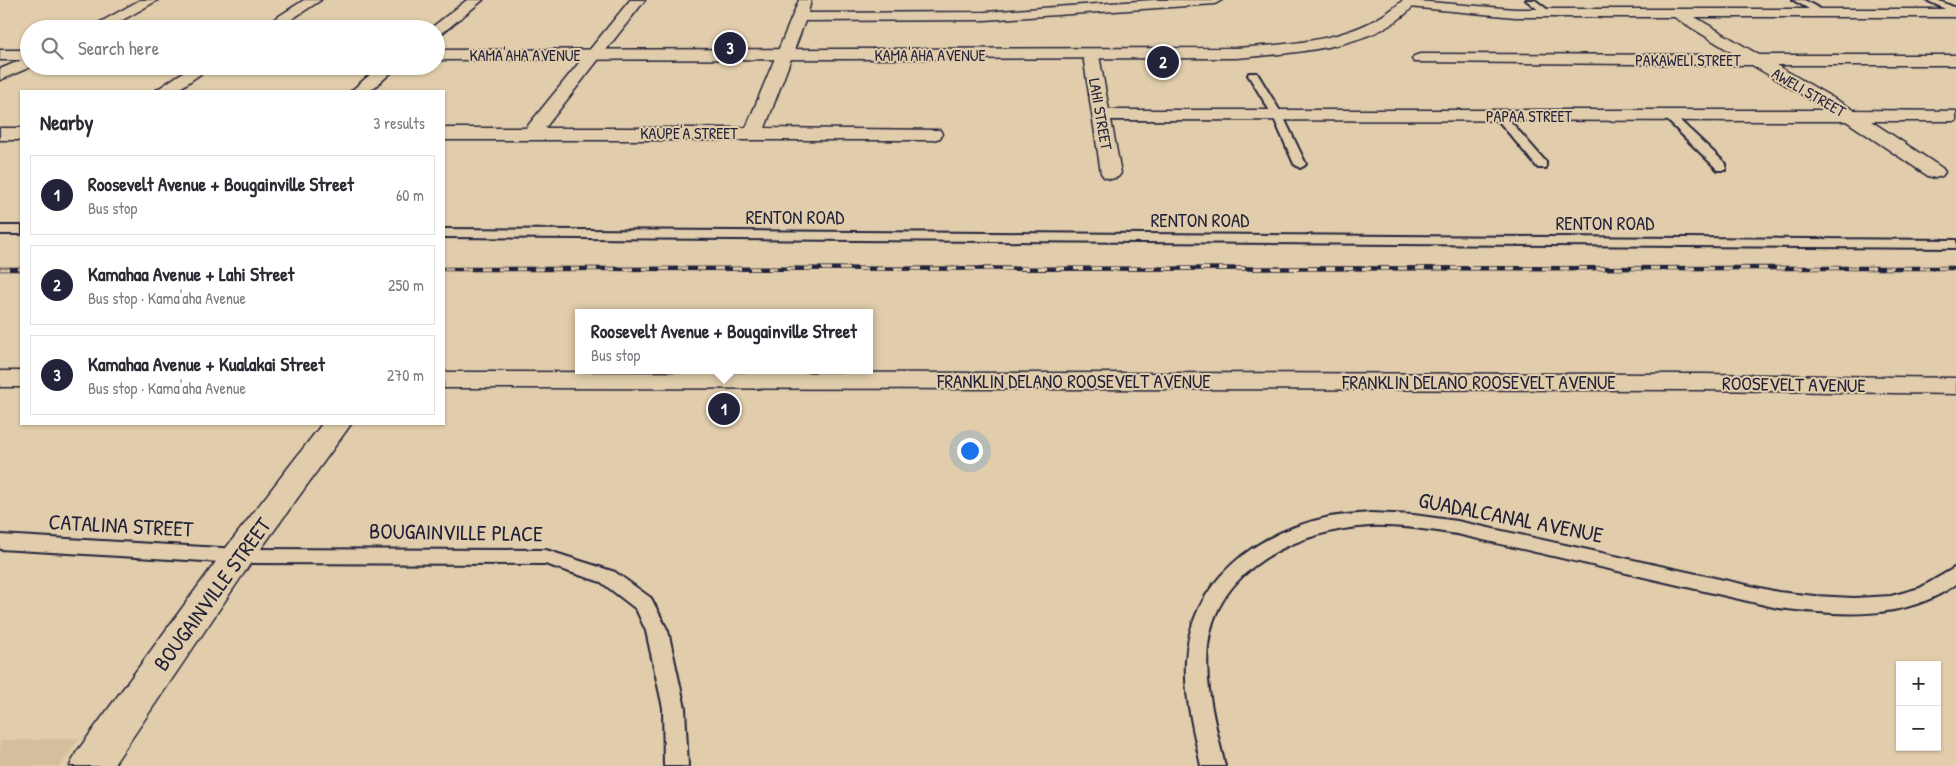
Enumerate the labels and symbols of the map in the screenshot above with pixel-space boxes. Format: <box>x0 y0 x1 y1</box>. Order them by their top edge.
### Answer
pin: 3 <box>714 29 746 67</box>
pin: 2 <box>1147 43 1179 81</box>
street label: KAMA'AHA AVENUE <box>469 44 581 66</box>
street label: KAMA'AHA AVENUE <box>874 44 986 66</box>
street label: PAKAWELI STREET <box>1635 49 1741 71</box>
street label: AWELI STREET <box>1768 62 1850 122</box>
street label: LAHI STREET <box>1084 76 1118 152</box>
street label: PAPAA STREET <box>1486 105 1573 127</box>
street label: KAUPE'A STREET <box>640 122 738 144</box>
street label: RENTON ROAD <box>746 204 844 230</box>
street label: RENTON ROAD <box>1151 207 1249 233</box>
street label: RENTON ROAD <box>1556 210 1654 236</box>
street label: FRANKLIN DELANO ROOSEVELT AVENUE <box>936 368 1211 394</box>
street label: FRANKLIN DELANO ROOSEVELT AVENUE <box>1341 369 1616 395</box>
street label: ROOSEVELT AVENUE <box>1722 370 1867 398</box>
pin: 1 <box>708 390 740 428</box>
your location <box>957 438 983 464</box>
street label: GUADALCANAL AVENUE <box>1416 484 1606 550</box>
street label: CATALINA STREET <box>48 506 195 544</box>
street label: BOUGAINVILLE STREET <box>146 511 278 677</box>
street label: BOUGAINVILLE PLACE <box>369 515 543 549</box>

